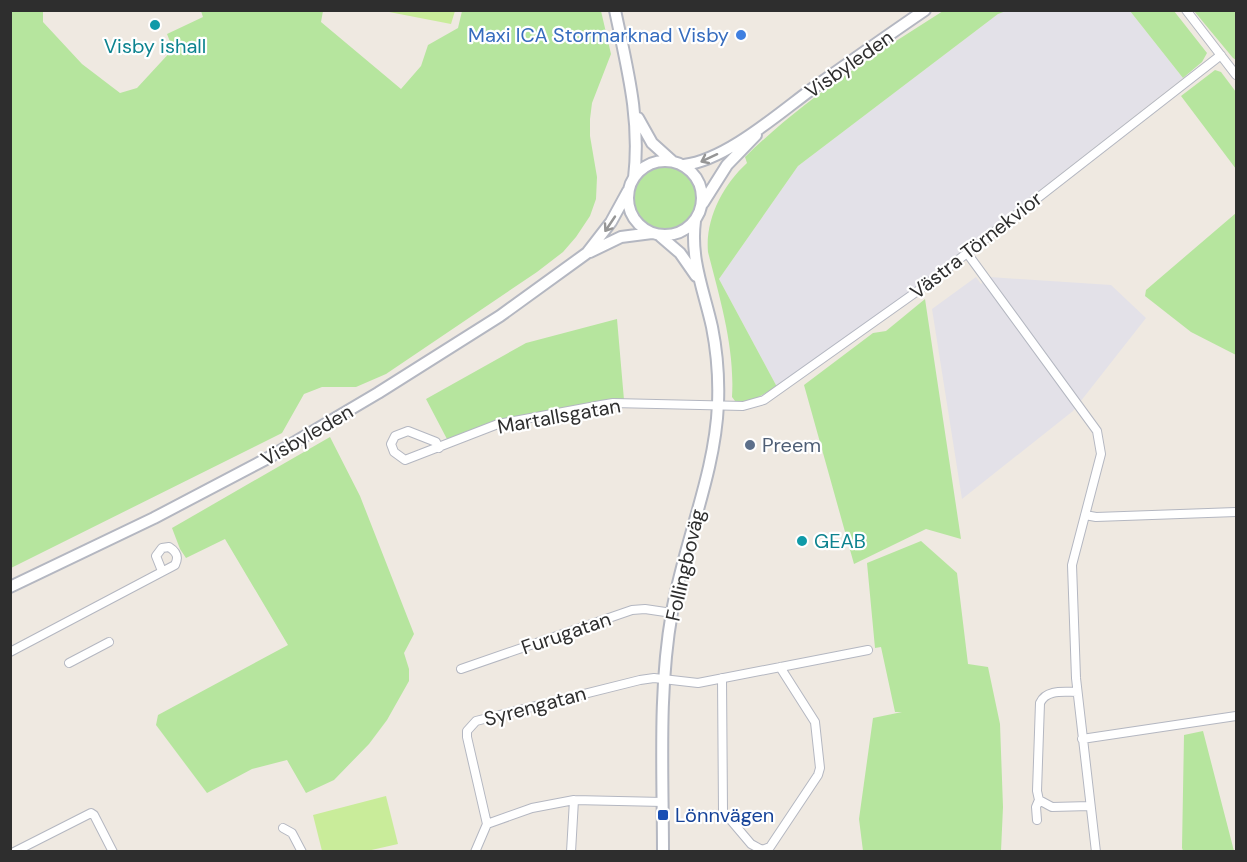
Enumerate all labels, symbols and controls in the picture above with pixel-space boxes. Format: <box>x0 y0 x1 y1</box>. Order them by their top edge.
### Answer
marker: Visby ishall <box>148 18 162 32</box>
place label: Maxi ICA Stormarknad Visby <box>468 22 729 48</box>
street label: Visbyleden <box>800 24 898 104</box>
marker: Maxi ICA Stormarknad Visby <box>734 28 748 42</box>
place label: Visby ishall <box>104 33 206 59</box>
one-way arrow <box>700 153 719 164</box>
street label: Västra Törnekvior <box>905 185 1047 305</box>
one-way arrow <box>604 215 616 231</box>
street label: Martallsgatan <box>495 392 623 440</box>
street label: Visbyleden <box>256 398 358 472</box>
place label: Preem <box>762 432 821 458</box>
marker: Preem <box>743 438 757 452</box>
street label: Follingboväg <box>659 506 711 624</box>
place label: GEAB <box>814 528 866 554</box>
marker: GEAB <box>795 534 809 548</box>
street label: Furugatan <box>518 606 614 660</box>
street label: Syrengatan <box>481 680 589 732</box>
place label: Lönnvägen <box>675 802 774 828</box>
marker: Lönnvägen <box>656 808 670 822</box>

